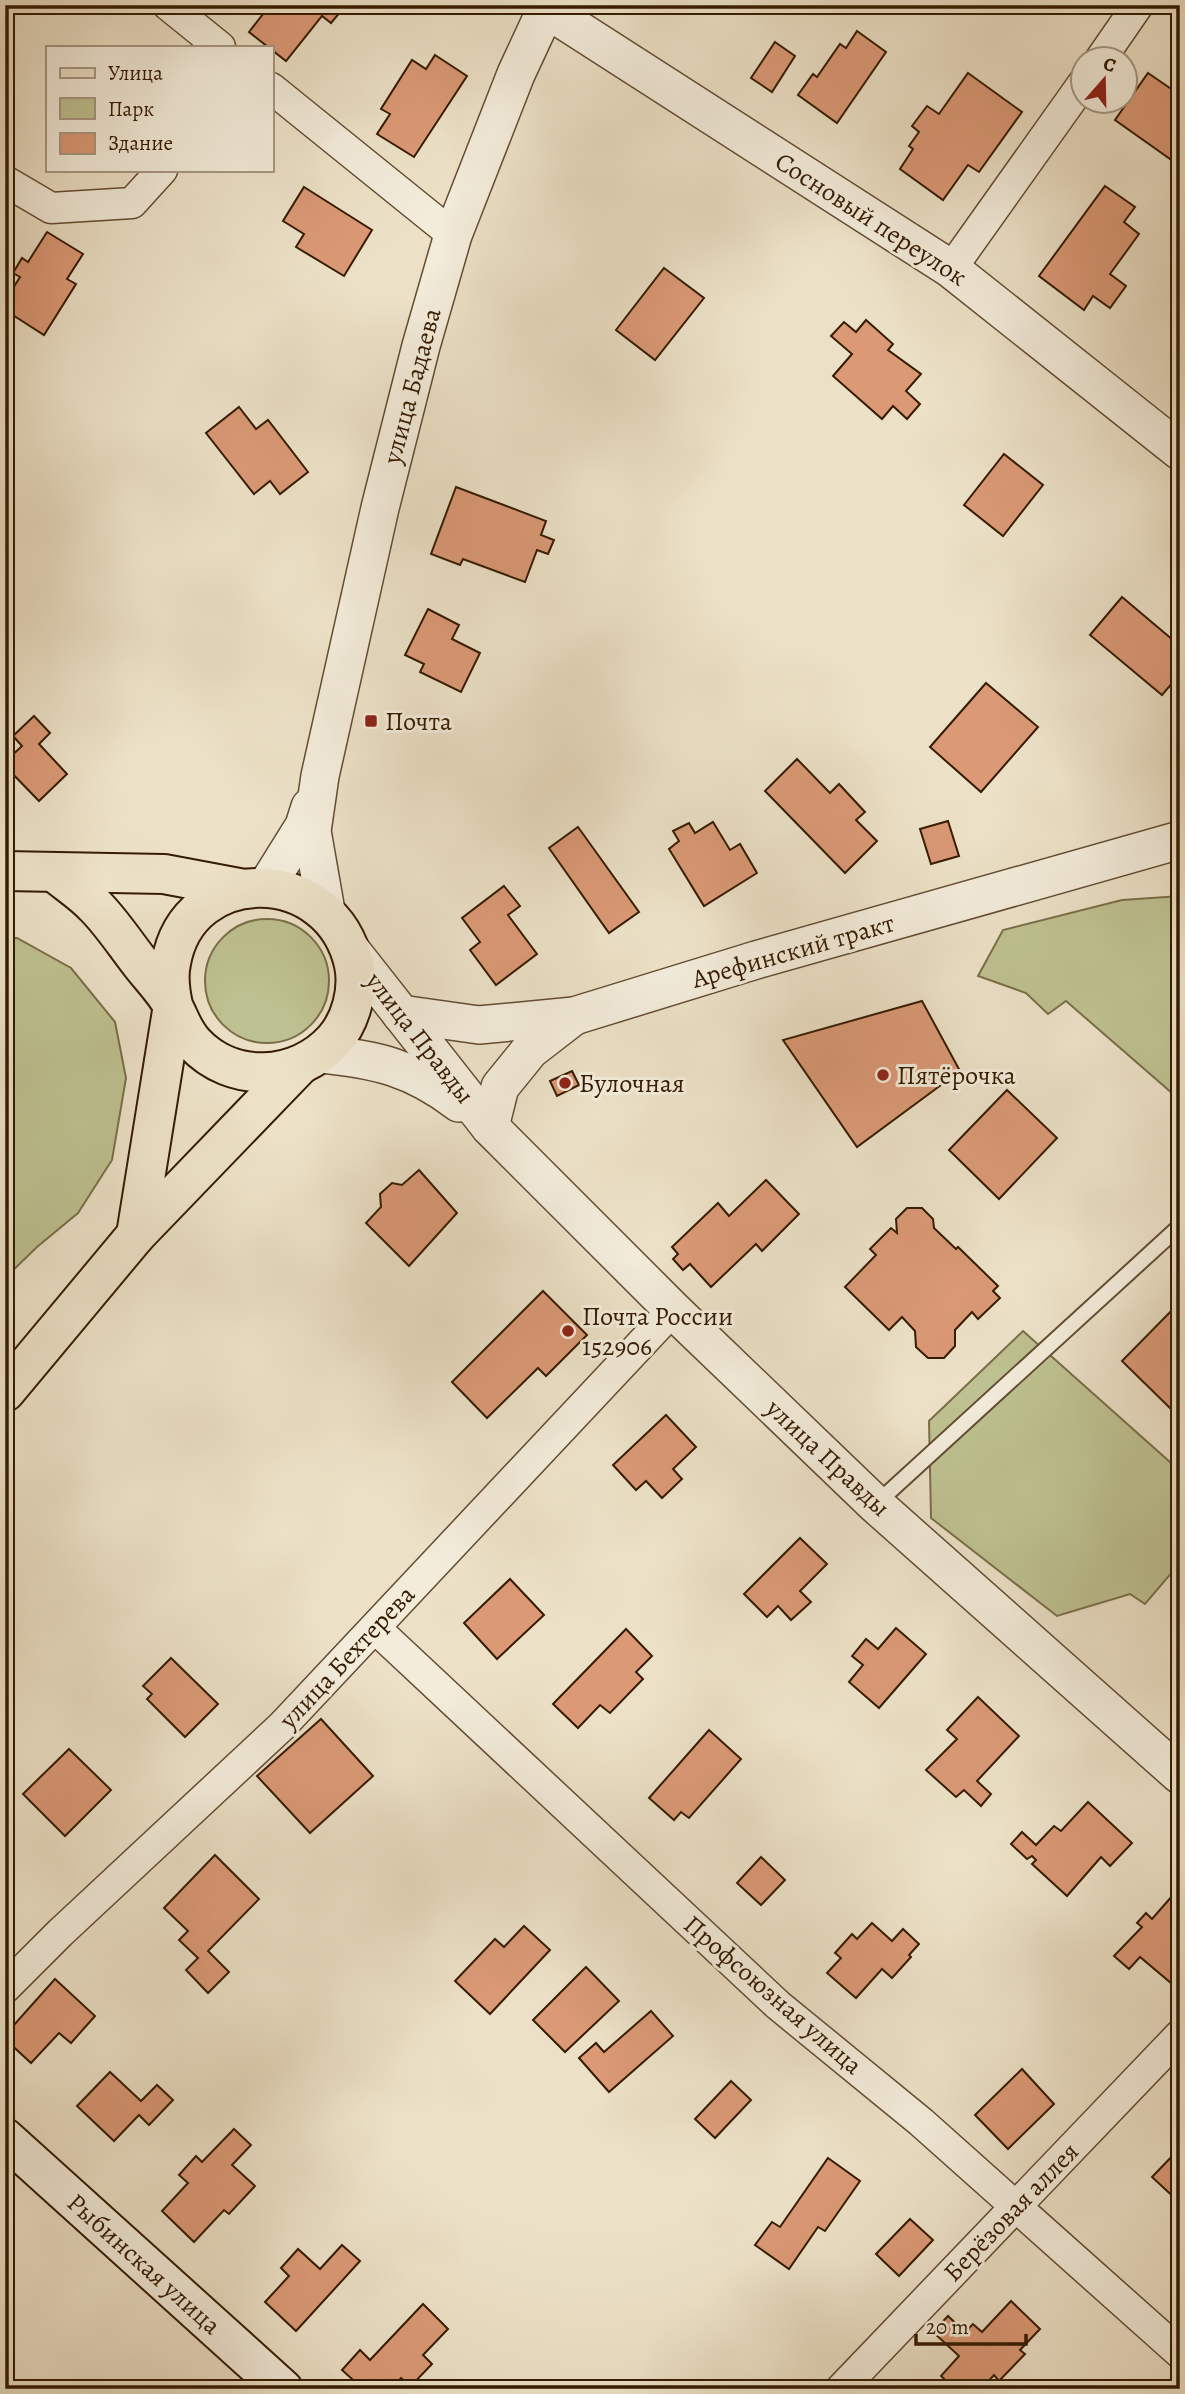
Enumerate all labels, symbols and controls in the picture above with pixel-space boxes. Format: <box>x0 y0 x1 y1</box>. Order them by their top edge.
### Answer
legend <box>46 46 273 172</box>
north arrow <box>1070 46 1140 116</box>
text: С <box>1100 51 1119 79</box>
text: Улица <box>108 59 163 87</box>
text: Парк <box>108 95 154 123</box>
text: Здание <box>108 129 173 157</box>
street label: Сосновый переулок <box>768 144 974 294</box>
street label: улица Бадаева <box>374 304 450 469</box>
place label: Почта <box>385 704 452 739</box>
marker: Почта <box>363 713 379 729</box>
street label: Арефинский тракт <box>687 905 899 997</box>
street label: улица Правды <box>357 964 482 1111</box>
place label: Пятёрочка <box>897 1058 1016 1093</box>
place label: Булочная <box>579 1066 684 1101</box>
marker: Пятёрочка <box>875 1067 891 1083</box>
marker: Булочная <box>557 1075 573 1091</box>
place label: Почта России 152906 <box>582 1299 733 1364</box>
marker: Почта России 152906 <box>560 1323 576 1339</box>
street label: улица Правды <box>758 1391 898 1525</box>
street label: улица Бехтерева <box>271 1578 423 1737</box>
street label: Профсоюзная улица <box>676 1907 870 2083</box>
street label: Берёзовая аллея <box>936 2135 1086 2289</box>
street label: Рыбинская улица <box>60 2186 228 2342</box>
scale bar <box>916 2303 1026 2347</box>
text: 20 m <box>926 2313 969 2341</box>

